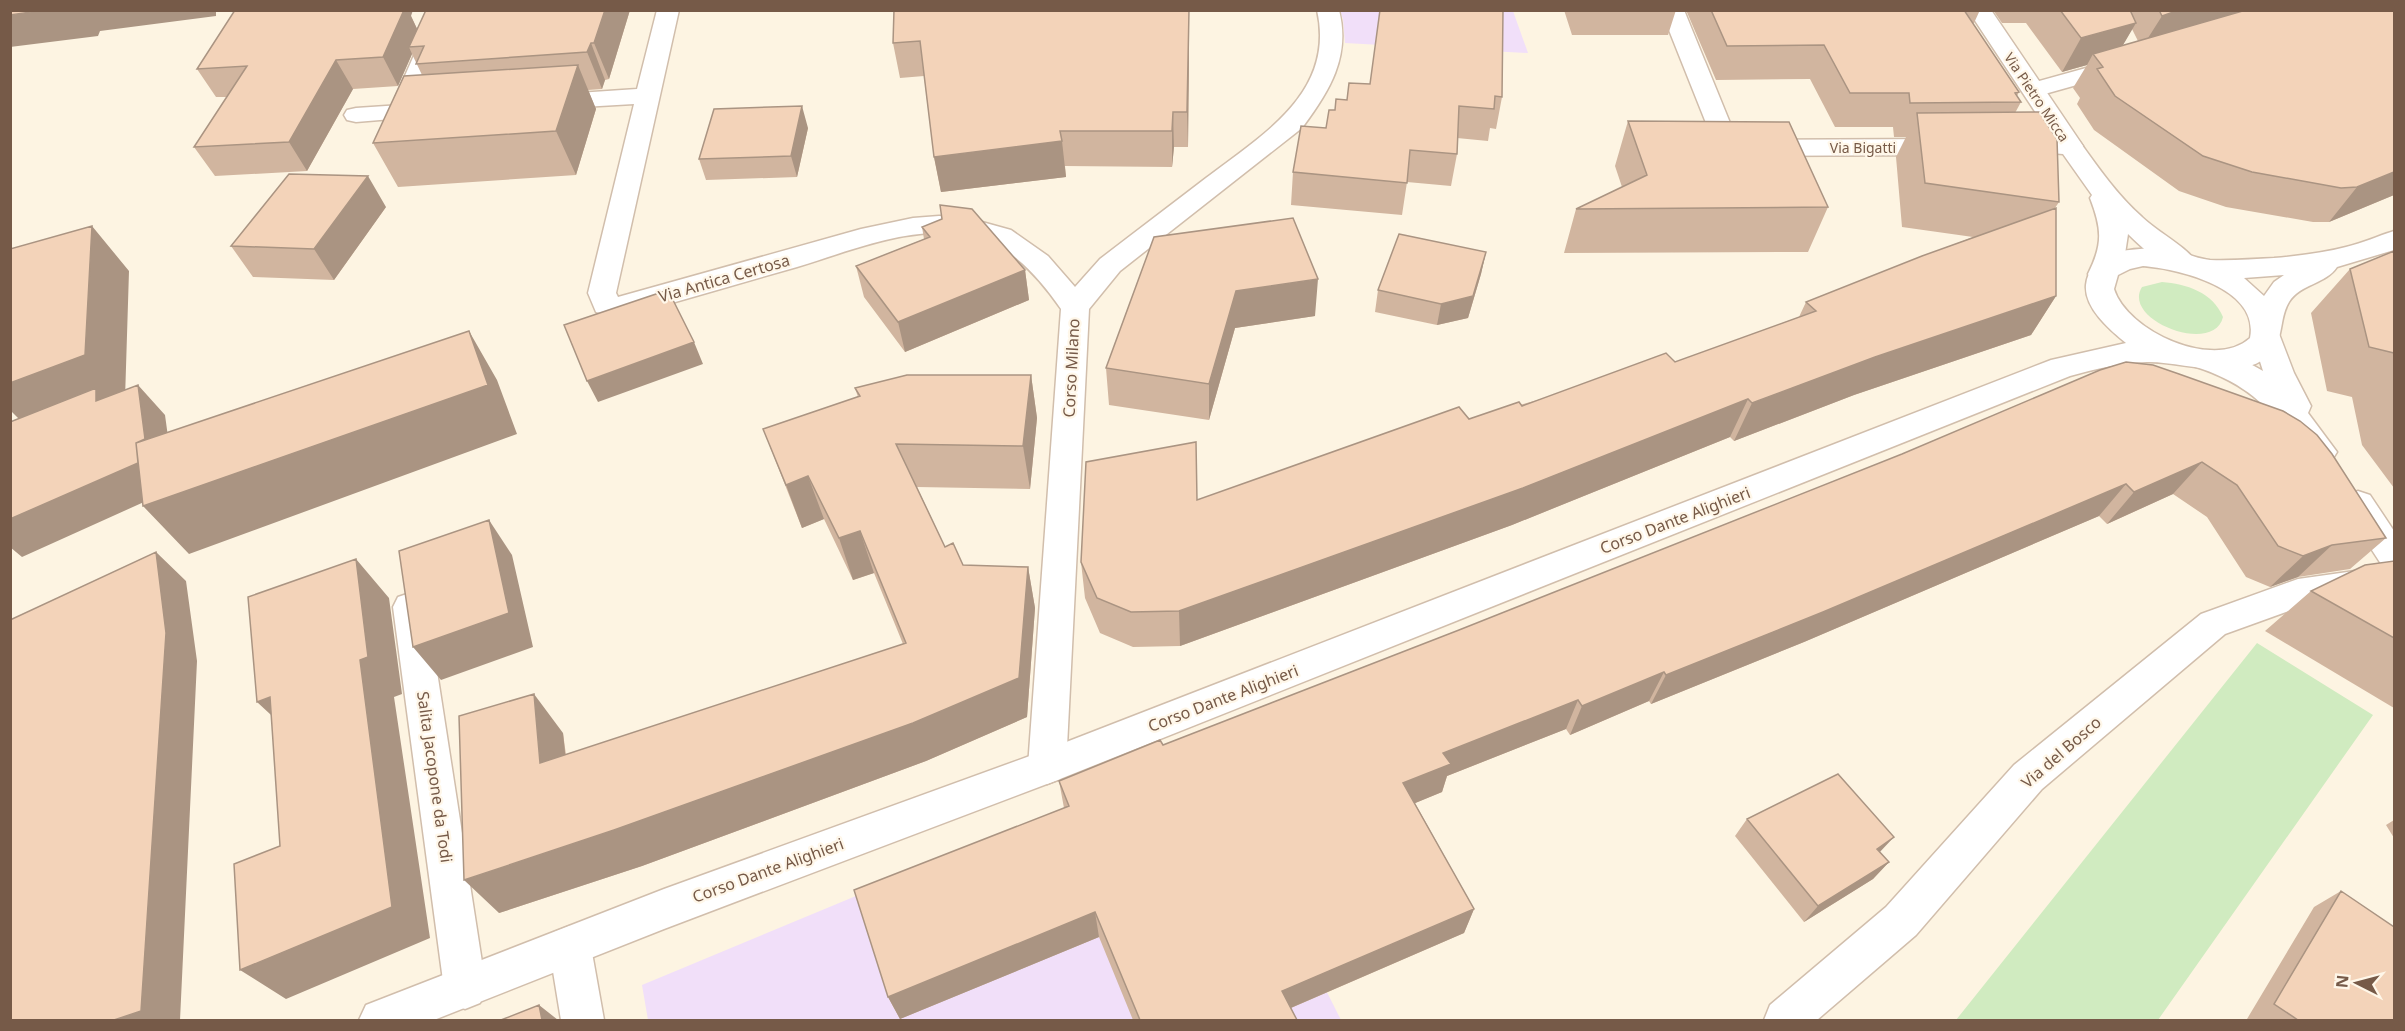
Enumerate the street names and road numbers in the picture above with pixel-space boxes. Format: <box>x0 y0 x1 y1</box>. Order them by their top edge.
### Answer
street label: Via Pietro Micca <box>2000 49 2074 145</box>
street label: Via Bigatti <box>1830 138 1896 157</box>
street label: Via Antica Certosa <box>656 249 792 307</box>
street label: Corso Milano <box>1057 318 1085 418</box>
street label: Corso Dante Alighieri <box>1597 481 1753 559</box>
street label: Corso Dante Alighieri <box>1145 659 1301 737</box>
street label: Salita Jacopone da Todi <box>412 690 458 864</box>
street label: Via del Bosco <box>2016 711 2106 793</box>
street label: Corso Dante Alighieri <box>689 832 847 908</box>

